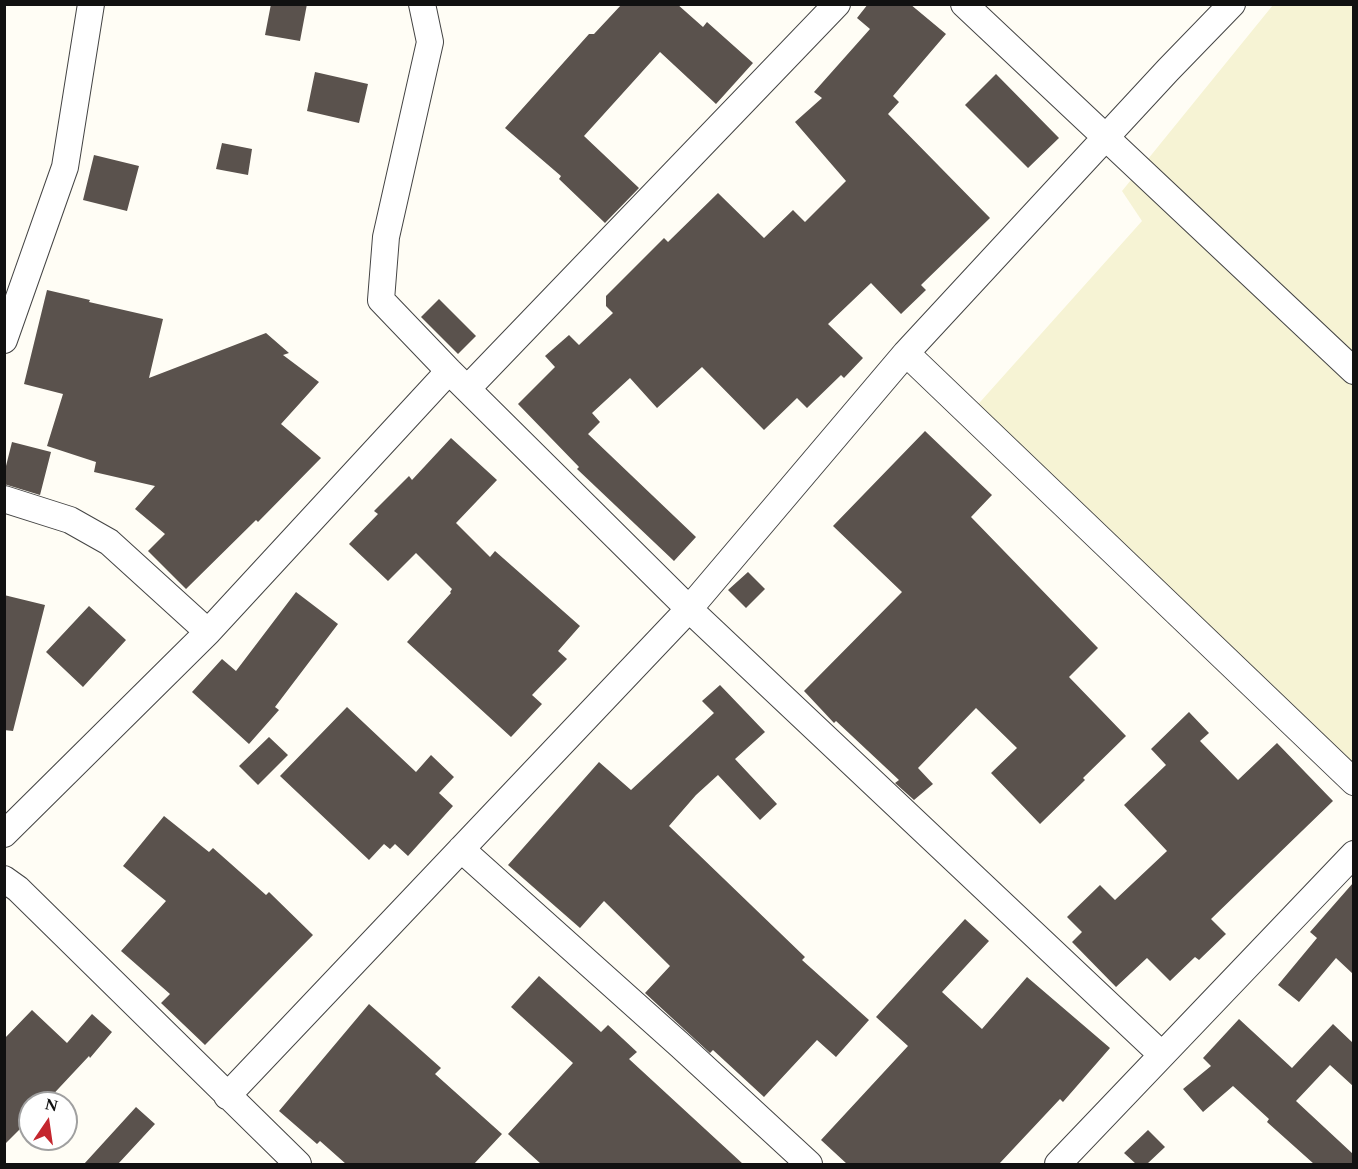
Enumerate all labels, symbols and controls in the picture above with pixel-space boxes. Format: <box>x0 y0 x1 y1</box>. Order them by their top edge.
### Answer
north arrow <box>18 1091 78 1151</box>
text: N <box>43 1092 61 1119</box>

